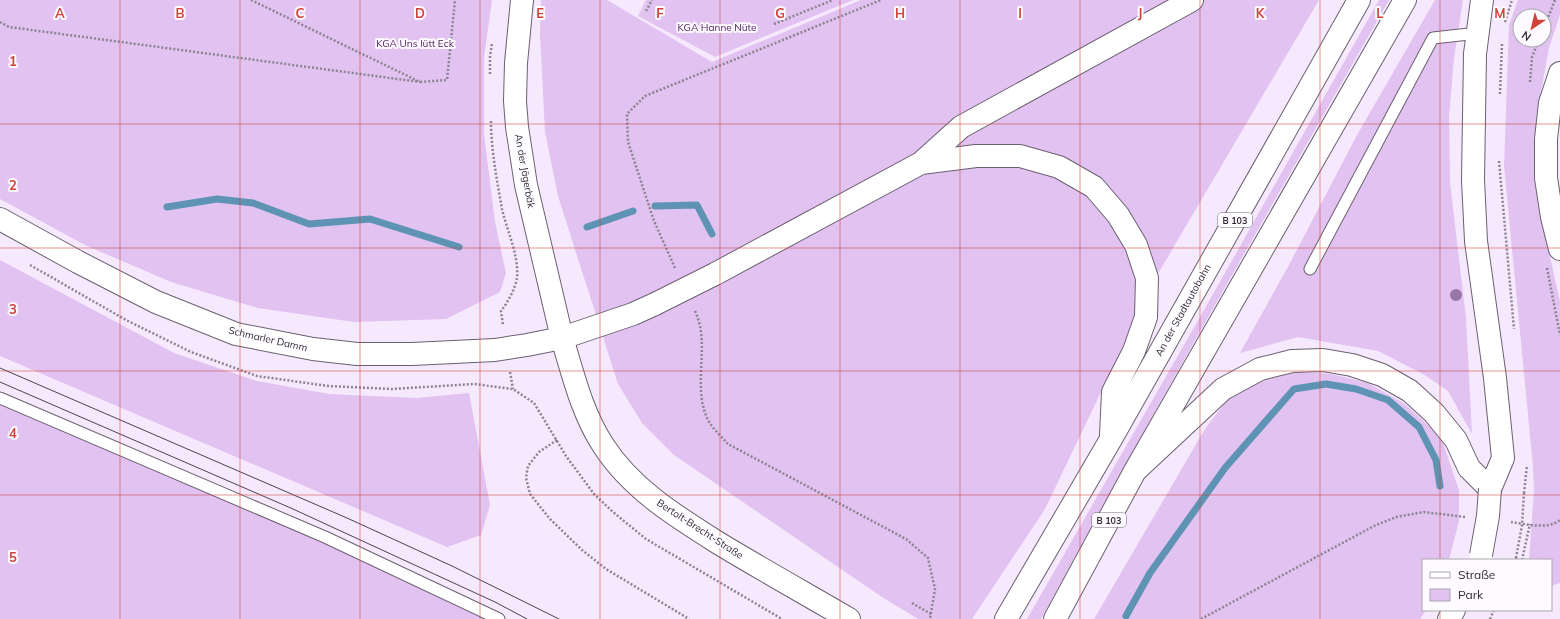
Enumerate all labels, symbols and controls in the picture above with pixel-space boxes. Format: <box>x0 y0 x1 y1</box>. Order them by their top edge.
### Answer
text: A <box>55 5 65 21</box>
text: B <box>176 5 185 21</box>
text: C <box>296 5 305 21</box>
text: D <box>415 5 425 21</box>
text: E <box>536 5 544 21</box>
text: F <box>656 5 664 21</box>
text: G <box>775 5 785 21</box>
text: H <box>895 5 905 21</box>
text: I <box>1018 5 1022 21</box>
text: J <box>1138 5 1142 21</box>
text: K <box>1256 5 1266 21</box>
text: L <box>1376 5 1384 21</box>
text: M <box>1494 5 1506 21</box>
north arrow <box>1512 8 1552 48</box>
park label: KGA Hanne Nüte <box>678 21 756 34</box>
text: N <box>1519 28 1534 44</box>
park label: KGA Uns lütt Eck <box>376 37 455 50</box>
text: 1 <box>9 53 17 69</box>
street label: An der Jägerbäk <box>512 133 538 210</box>
text: 2 <box>9 177 17 193</box>
road number: B 103 <box>1218 213 1252 227</box>
street label: An der Stadtautobahn <box>1152 262 1214 358</box>
text: 3 <box>9 301 17 317</box>
street label: Schmarler Damm <box>227 324 309 354</box>
text: 4 <box>9 425 17 441</box>
street label: Bertolt-Brecht-Straße <box>654 496 746 562</box>
road number: B 103 <box>1092 513 1126 527</box>
text: 5 <box>9 549 17 565</box>
legend <box>1422 559 1552 611</box>
text: Straße <box>1458 567 1495 582</box>
text: Park <box>1458 587 1484 602</box>

